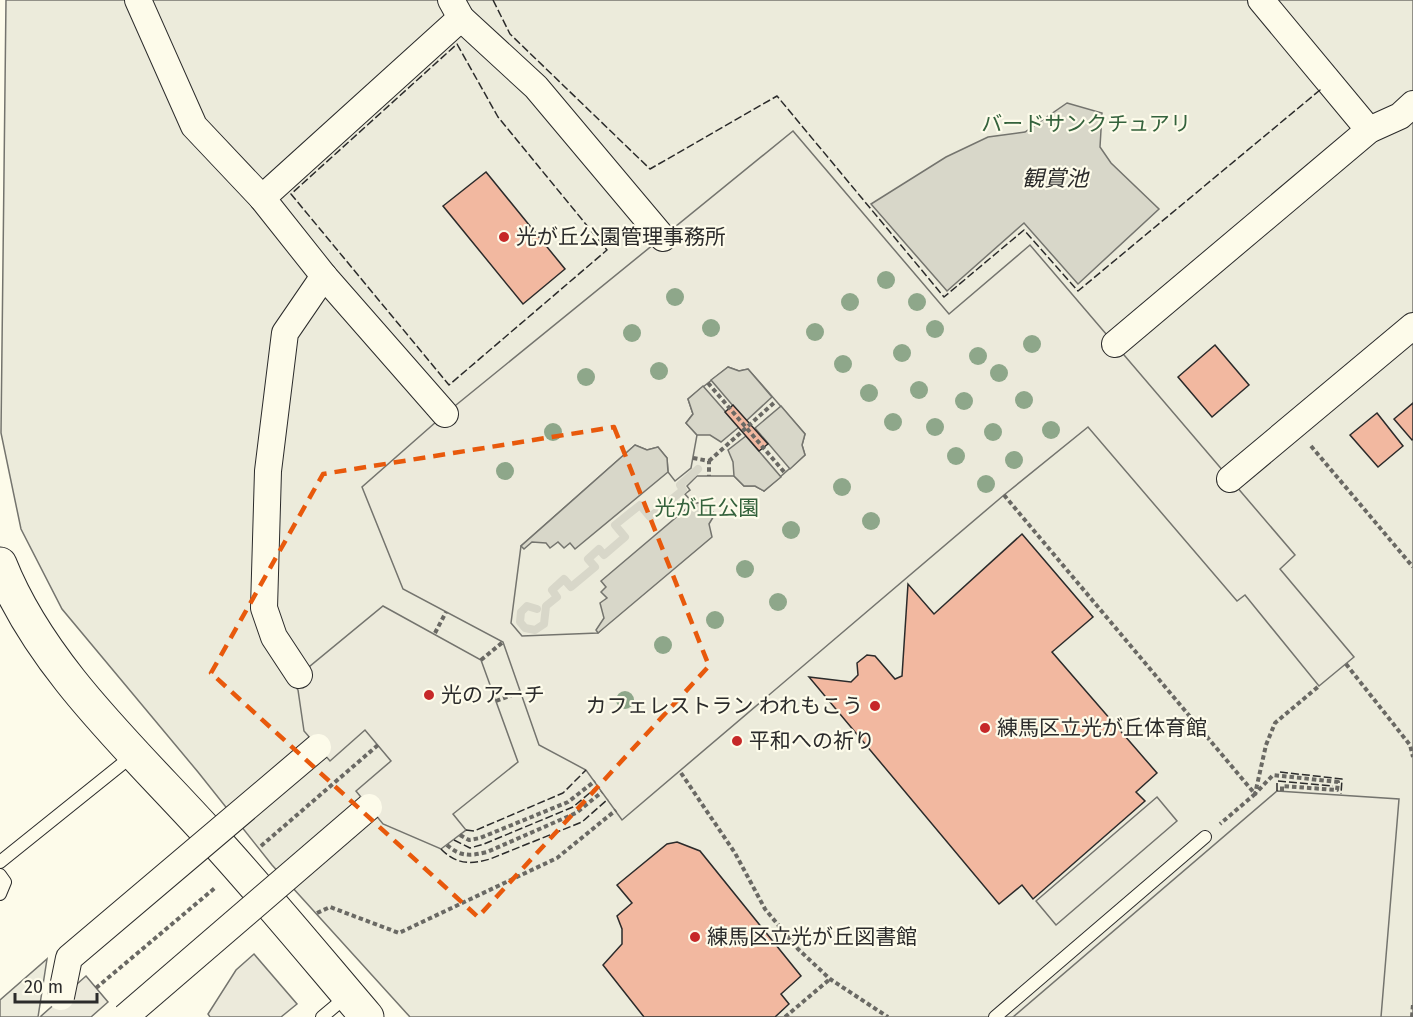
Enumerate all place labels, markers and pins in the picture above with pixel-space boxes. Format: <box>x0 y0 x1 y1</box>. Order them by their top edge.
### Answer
place label: 光が丘公園管理事務所 <box>516 224 726 250</box>
marker: 光が丘公園管理事務所 <box>497 230 511 244</box>
place label: 光のアーチ <box>441 682 545 708</box>
marker: 光のアーチ <box>422 688 436 702</box>
place label: カフェレストラン われもこう <box>585 693 863 719</box>
marker: カフェレストラン われもこう <box>868 699 882 713</box>
place label: 練馬区立光が丘体育館 <box>997 715 1207 741</box>
marker: 練馬区立光が丘体育館 <box>978 721 992 735</box>
place label: 平和への祈り <box>749 728 875 754</box>
marker: 平和への祈り <box>730 734 744 748</box>
place label: 練馬区立光が丘図書館 <box>707 924 917 950</box>
marker: 練馬区立光が丘図書館 <box>688 930 702 944</box>

